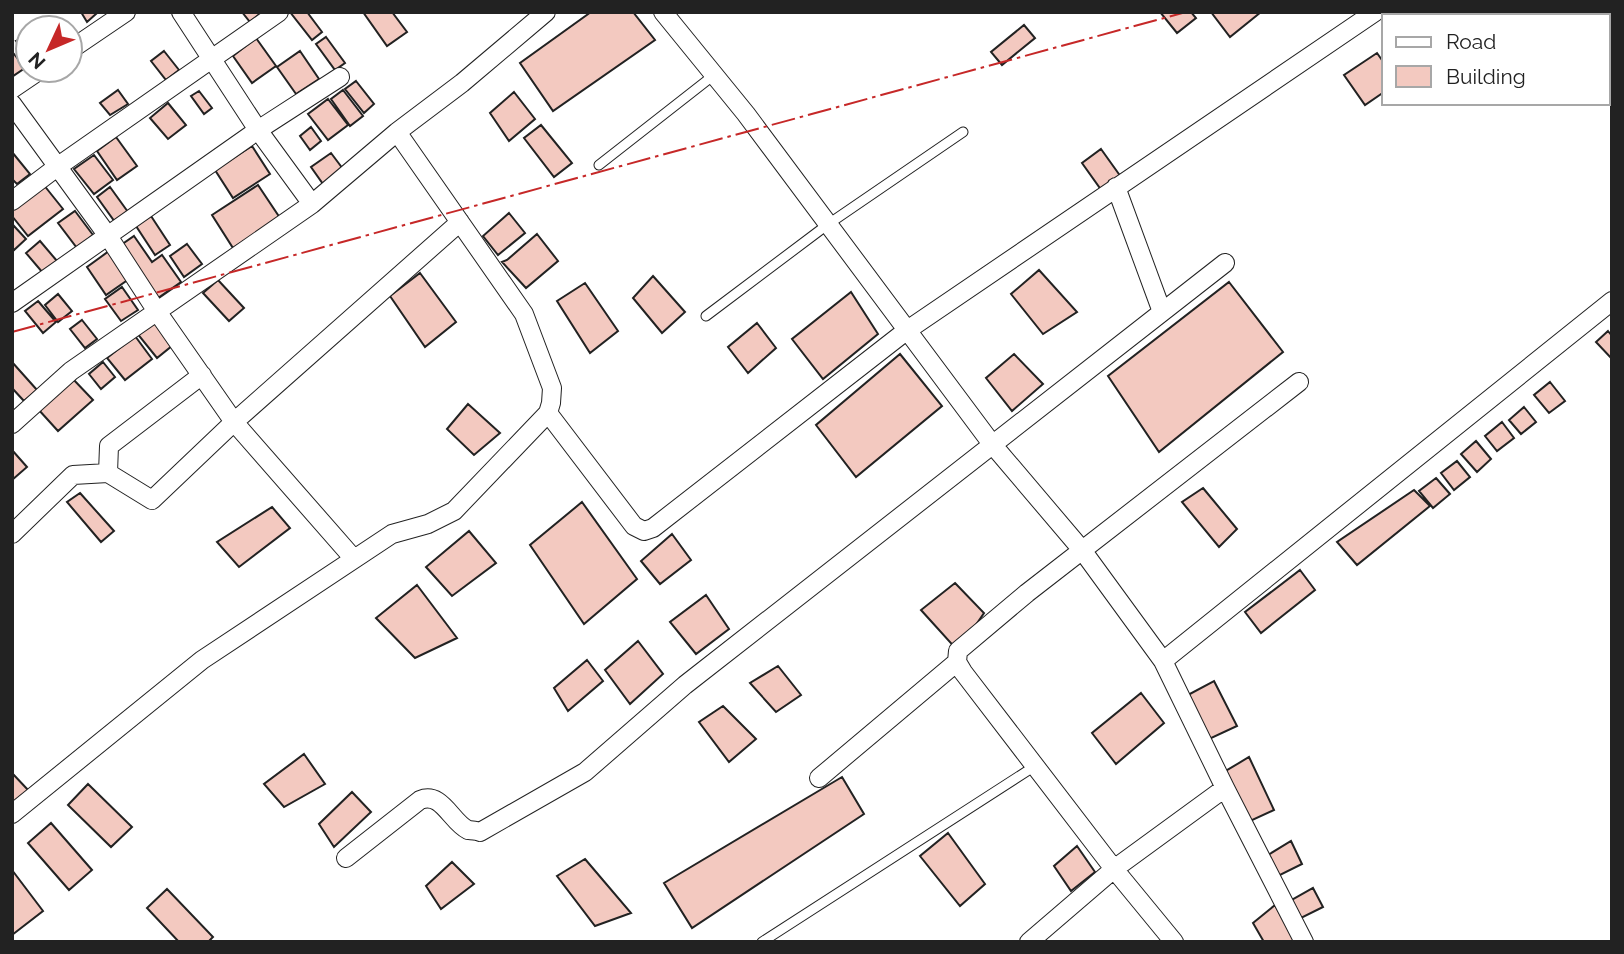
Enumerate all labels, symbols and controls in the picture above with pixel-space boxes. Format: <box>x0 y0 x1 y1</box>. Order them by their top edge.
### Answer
north arrow <box>14 14 84 84</box>
legend <box>1382 14 1610 105</box>
text: Road <box>1446 29 1496 54</box>
text: N <box>24 48 50 74</box>
text: Building <box>1446 64 1526 89</box>

